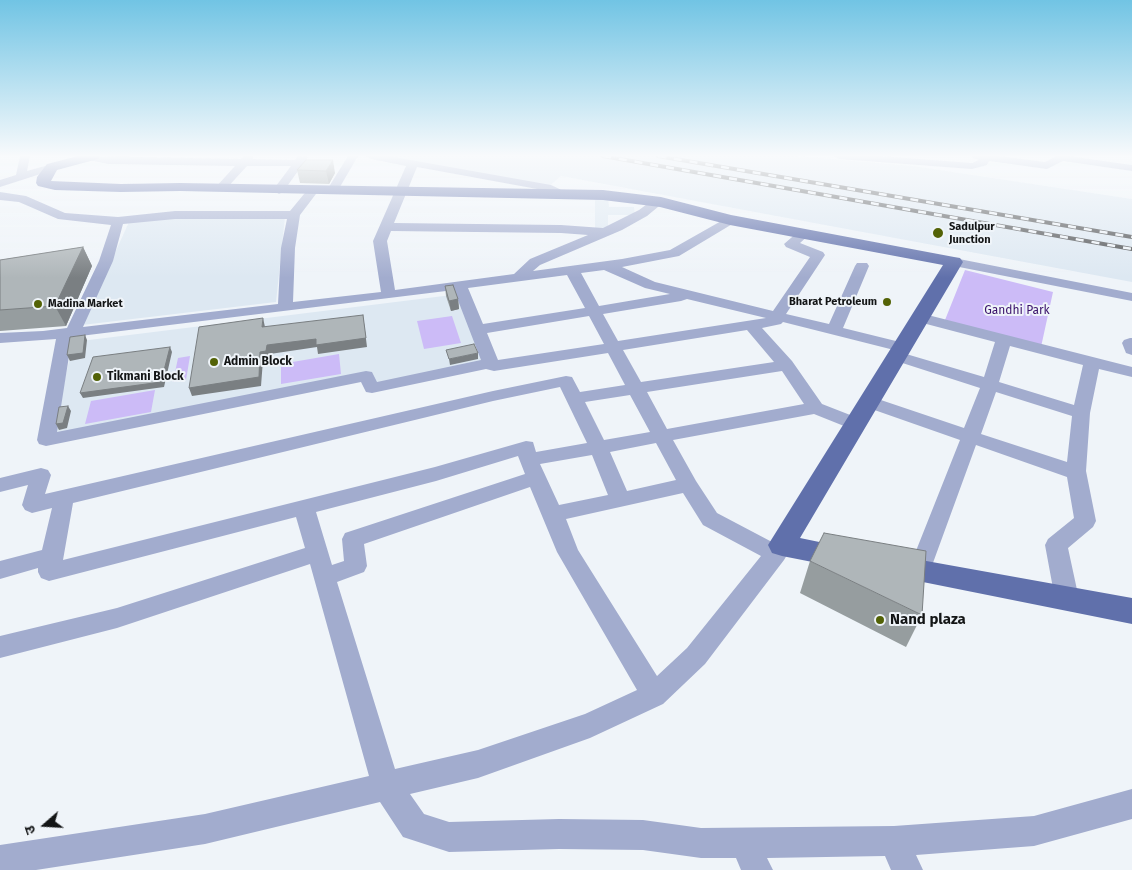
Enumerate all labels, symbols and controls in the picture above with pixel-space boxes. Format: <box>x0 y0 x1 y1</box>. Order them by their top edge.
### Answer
place label: Sadulpur Junction <box>949 220 995 246</box>
marker: Sadulpur Junction <box>931 226 945 240</box>
place label: Bharat Petroleum <box>789 295 877 309</box>
marker: Bharat Petroleum <box>881 296 893 308</box>
place label: Madina Market <box>48 297 123 311</box>
marker: Madina Market <box>32 298 44 310</box>
park label: Gandhi Park <box>984 304 1050 318</box>
place label: Admin Block <box>224 355 292 369</box>
marker: Admin Block <box>208 356 220 368</box>
place label: Tikmani Block <box>107 370 184 384</box>
marker: Tikmani Block <box>91 371 103 383</box>
place label: Nand plaza <box>890 611 966 629</box>
marker: Nand plaza <box>874 614 886 626</box>
north arrow <box>20 800 70 850</box>
text: उ <box>21 823 40 837</box>

